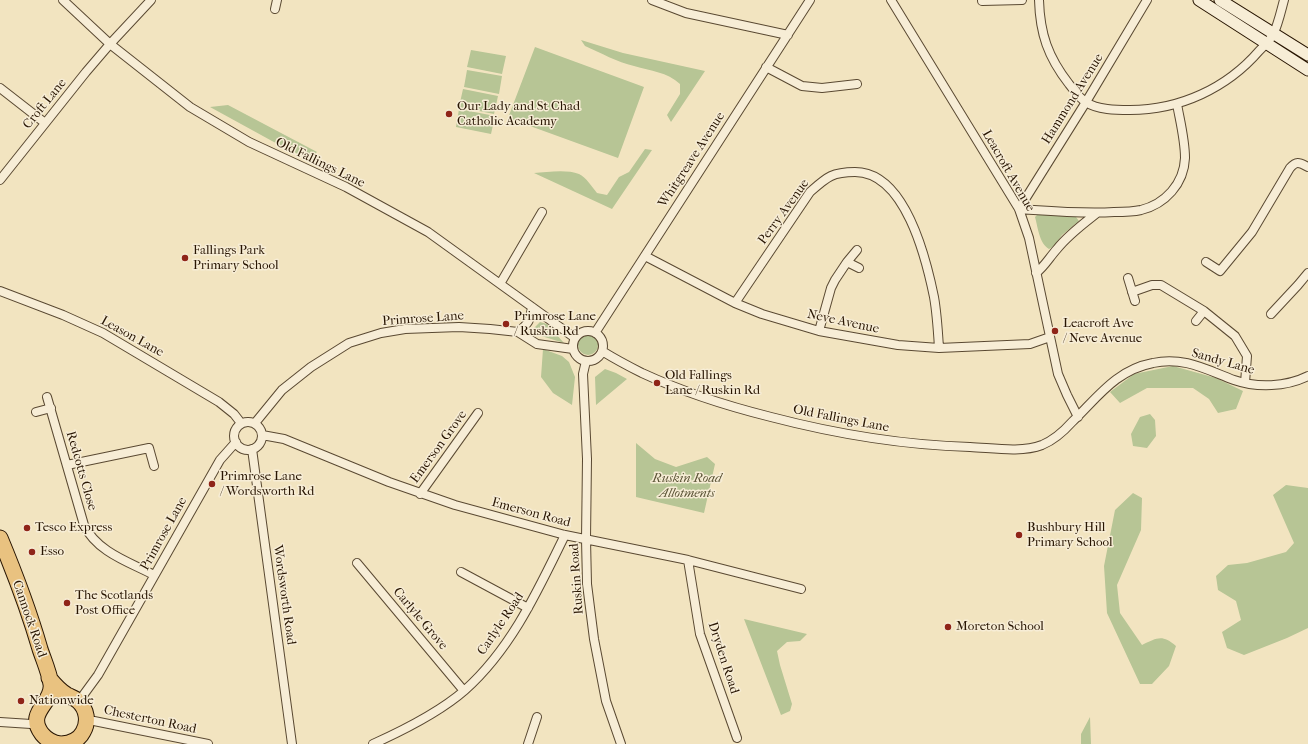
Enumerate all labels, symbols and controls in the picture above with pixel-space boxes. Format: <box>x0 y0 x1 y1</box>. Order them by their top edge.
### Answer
street label: Hammond Avenue <box>1039 51 1107 147</box>
street label: Croft Lane <box>20 76 70 132</box>
place label: Our Lady and St Chad Catholic Academy <box>457 99 580 130</box>
marker: Our Lady and St Chad Catholic Academy <box>444 109 454 119</box>
street label: Whitgreave Avenue <box>655 109 729 211</box>
street label: Leacroft Avenue <box>978 127 1038 215</box>
street label: Old Fallings Lane <box>273 135 367 191</box>
street label: Perry Avenue <box>755 176 813 248</box>
place label: Fallings Park Primary School <box>193 243 279 274</box>
marker: Fallings Park Primary School <box>180 253 190 263</box>
street label: Neve Avenue <box>806 307 880 337</box>
street label: Primrose Lane <box>382 308 464 330</box>
place label: Primrose Lane / Ruskin Rd <box>514 309 596 340</box>
street label: Leason Lane <box>98 313 166 361</box>
place label: Leacroft Ave / Neve Avenue <box>1063 316 1142 347</box>
marker: Primrose Lane / Ruskin Rd <box>501 319 511 329</box>
marker: Leacroft Ave / Neve Avenue <box>1050 326 1060 336</box>
street label: Sandy Lane <box>1190 346 1256 378</box>
place label: Old Fallings Lane / Ruskin Rd <box>665 368 760 399</box>
marker: Old Fallings Lane / Ruskin Rd <box>652 378 662 388</box>
street label: Old Fallings Lane <box>792 402 890 436</box>
street label: Emerson Grove <box>407 408 471 486</box>
street label: Redcotts Close <box>62 429 100 513</box>
place label: Primrose Lane / Wordsworth Rd <box>220 469 314 500</box>
park label: Ruskin Road Allotments <box>652 471 722 502</box>
marker: Primrose Lane / Wordsworth Rd <box>207 479 217 489</box>
street label: Primrose Lane <box>137 494 191 574</box>
street label: Emerson Road <box>490 495 572 531</box>
place label: Tesco Express <box>35 520 112 536</box>
place label: Bushbury Hill Primary School <box>1027 520 1113 551</box>
marker: Tesco Express <box>22 523 32 533</box>
marker: Bushbury Hill Primary School <box>1014 530 1024 540</box>
street label: Ruskin Road <box>567 543 587 615</box>
place label: Esso <box>40 544 64 560</box>
street label: Wordsworth Road <box>269 544 299 646</box>
marker: Esso <box>27 547 37 557</box>
street label: Cannock Road <box>9 578 49 660</box>
street label: Carlyle Grove <box>389 585 451 653</box>
place label: The Scotlands Post Office <box>75 588 153 619</box>
street label: Carlyle Road <box>474 590 528 658</box>
marker: The Scotlands Post Office <box>62 598 72 608</box>
place label: Moreton School <box>956 619 1044 635</box>
street label: Dryden Road <box>704 620 742 696</box>
marker: Moreton School <box>943 622 953 632</box>
place label: Nationwide <box>29 693 94 709</box>
marker: Nationwide <box>16 696 26 706</box>
street label: Chesterton Road <box>102 703 198 737</box>

